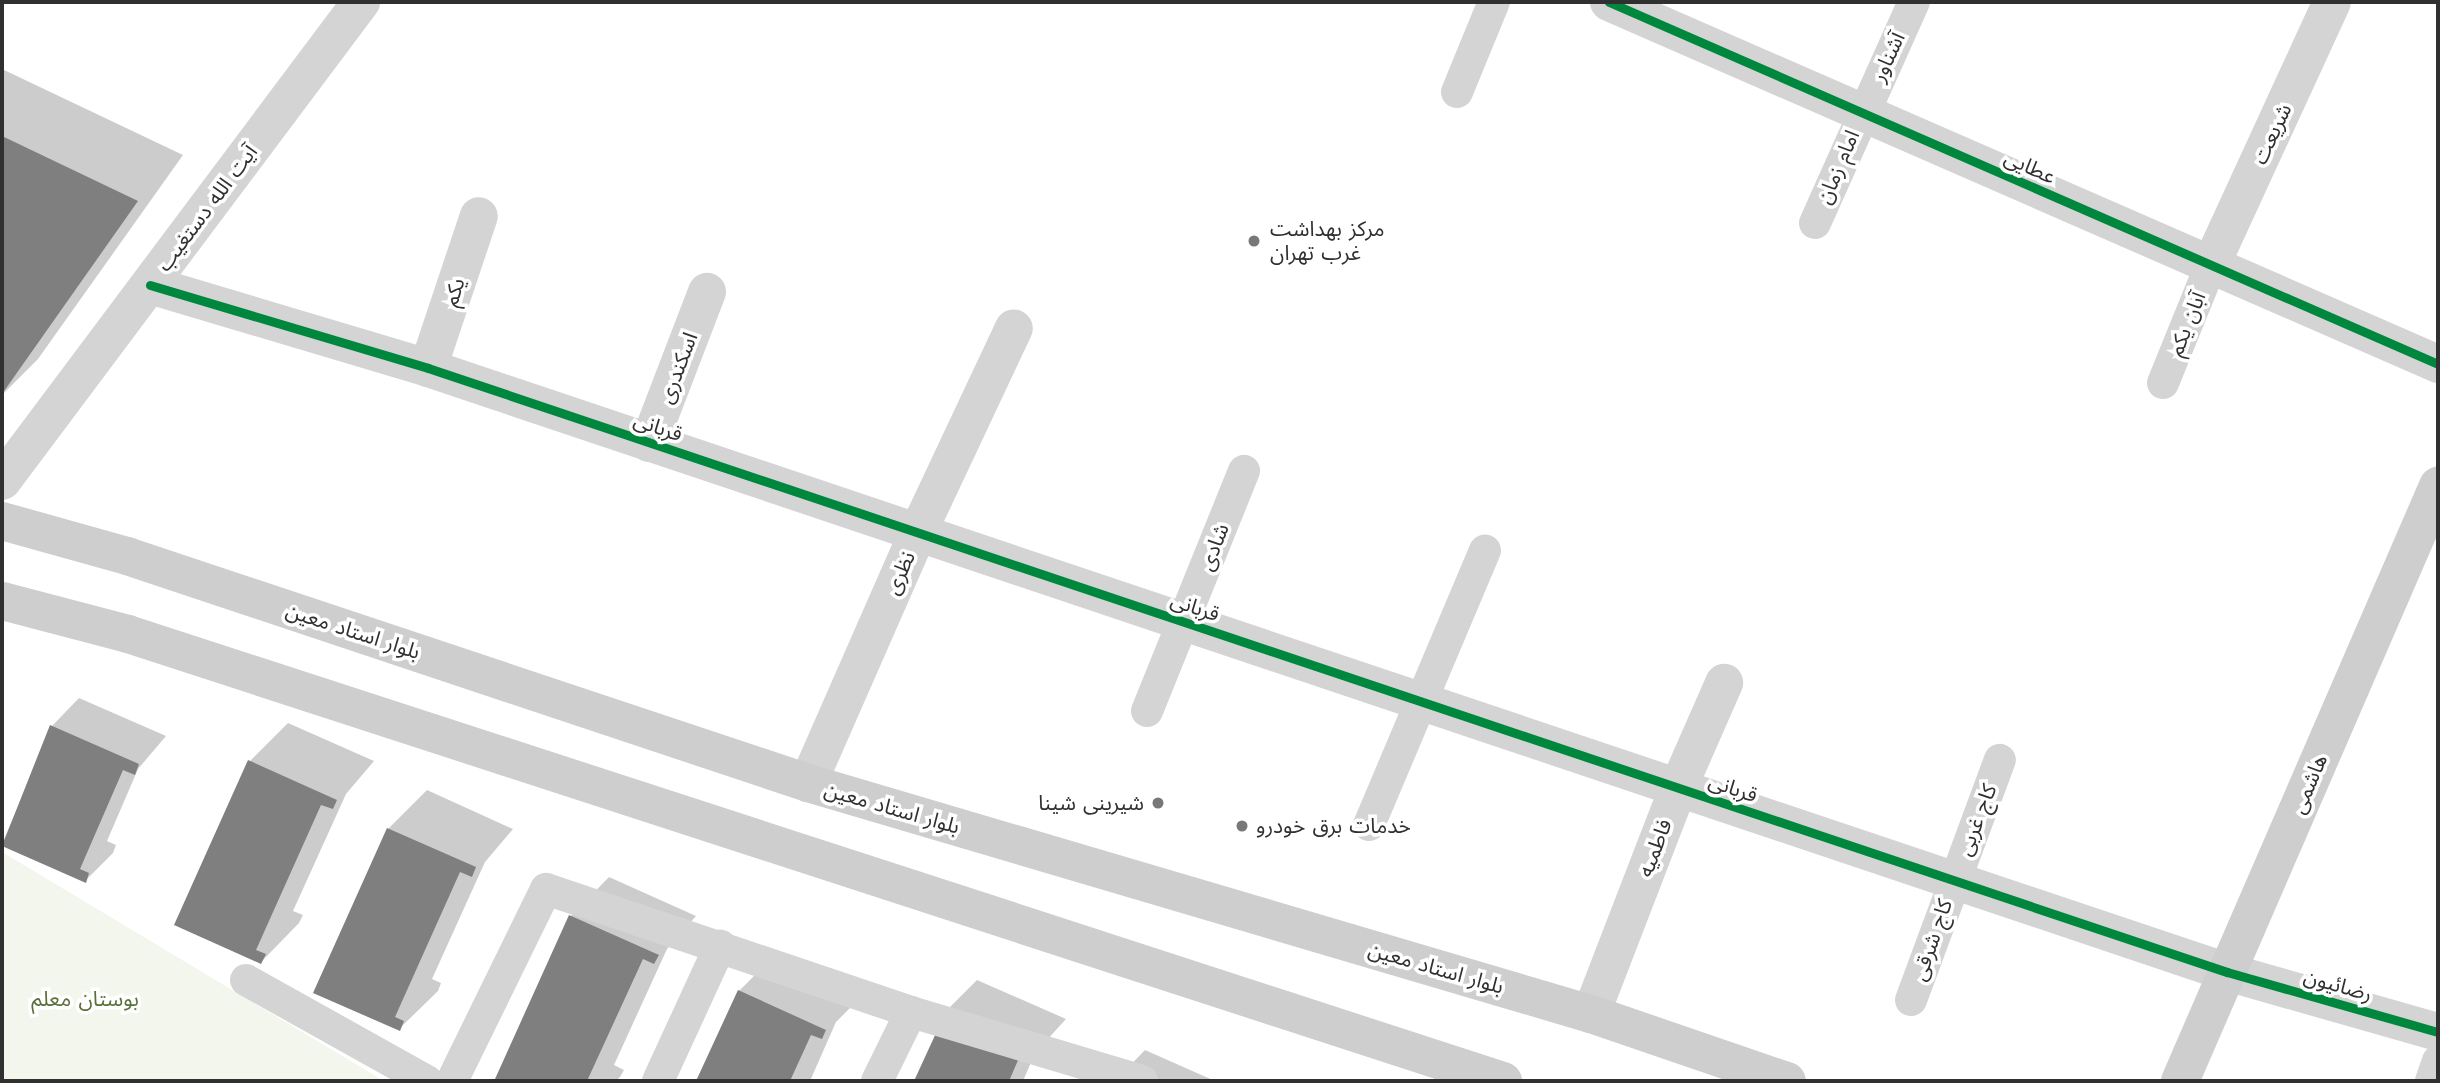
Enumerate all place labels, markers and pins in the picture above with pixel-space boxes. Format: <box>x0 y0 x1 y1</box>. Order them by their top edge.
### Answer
place label: مرکز بهداشت غرب تهران <box>1270 216 1385 266</box>
marker: مرکز بهداشت غرب تهران <box>1244 231 1264 251</box>
place label: شیرینی شینا <box>1038 790 1144 816</box>
marker: شیرینی شینا <box>1150 795 1166 811</box>
place label: خدمات برق خودرو <box>1256 813 1411 839</box>
marker: خدمات برق خودرو <box>1234 818 1250 834</box>

